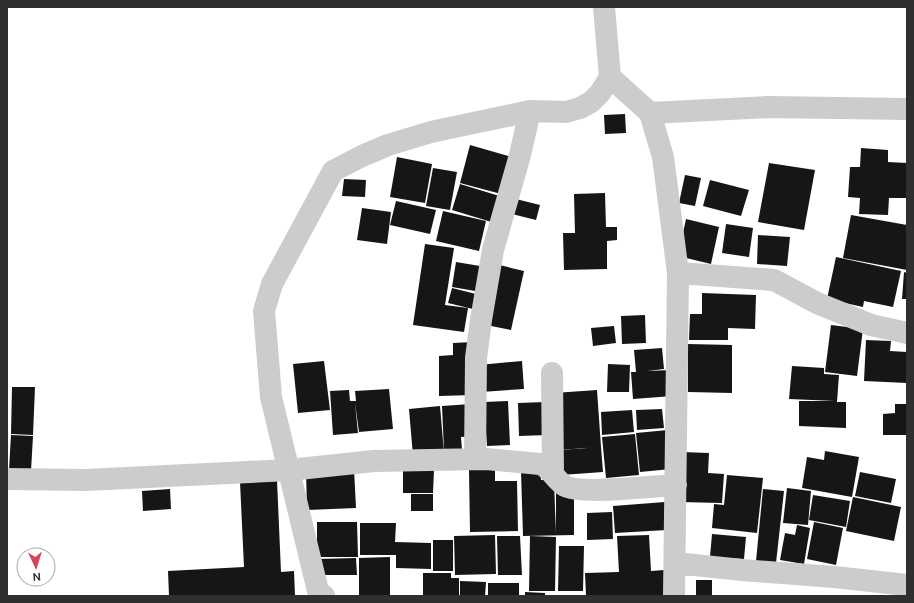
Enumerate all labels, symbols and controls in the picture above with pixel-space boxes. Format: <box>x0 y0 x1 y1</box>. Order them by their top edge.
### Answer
north arrow <box>16 547 56 587</box>
text: N <box>32 570 41 584</box>

